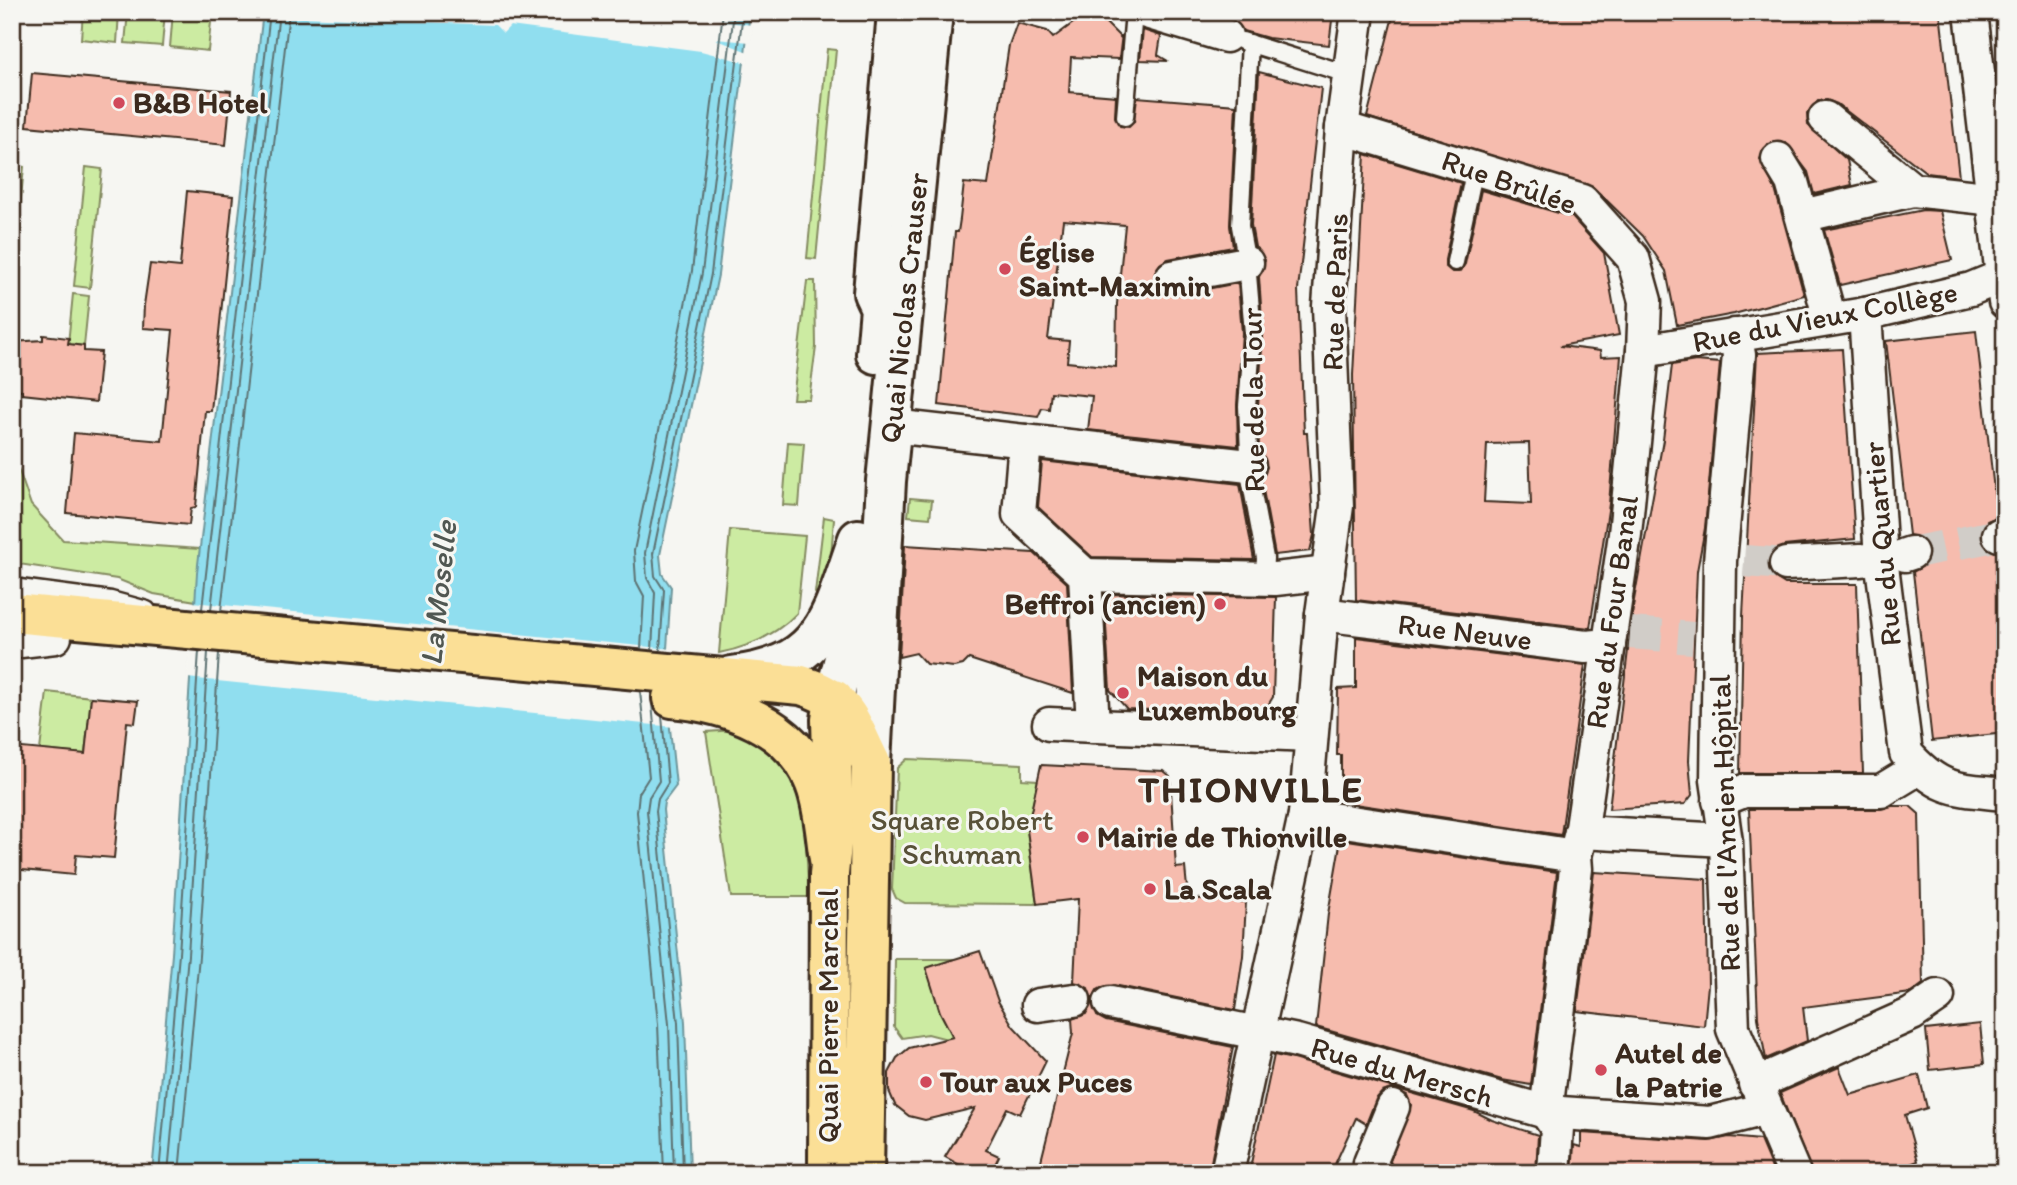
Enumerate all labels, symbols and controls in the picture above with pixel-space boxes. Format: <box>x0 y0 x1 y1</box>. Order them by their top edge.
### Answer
place label: B&B Hotel <box>133 84 268 121</box>
marker: B&B Hotel <box>111 95 127 111</box>
street label: Rue Brûlée <box>1437 141 1582 222</box>
street label: Quai Nicolas Crauser <box>871 171 936 445</box>
street label: Rue de Paris <box>1313 212 1356 371</box>
place label: Église Saint-Maximin <box>1019 233 1212 304</box>
marker: Église Saint-Maximin <box>997 261 1013 277</box>
street label: Rue du Vieux Collège <box>1689 273 1961 360</box>
street label: Rue de la Tour <box>1232 307 1273 493</box>
street label: Rue du Quartier <box>1854 440 1909 648</box>
street label: Rue du Four Banal <box>1577 492 1646 731</box>
water label: La Moselle <box>412 517 465 667</box>
place label: Beffroi (ancien) <box>1005 585 1206 622</box>
marker: Beffroi (ancien) <box>1212 596 1228 612</box>
street label: Rue Neuve <box>1396 605 1534 658</box>
place label: Maison du Luxembourg <box>1137 657 1297 728</box>
street label: Rue de l'Ancien Hôpital <box>1701 673 1748 972</box>
marker: Maison du Luxembourg <box>1115 685 1131 701</box>
district label: THIONVILLE <box>1137 767 1364 811</box>
park label: Square Robert Schuman <box>871 801 1053 872</box>
place label: Mairie de Thionville <box>1097 818 1347 855</box>
marker: Mairie de Thionville <box>1075 829 1091 845</box>
place label: La Scala <box>1164 870 1272 907</box>
marker: La Scala <box>1142 881 1158 897</box>
street label: Quai Pierre Marchal <box>809 888 846 1143</box>
street label: Rue du Mersch <box>1307 1028 1498 1115</box>
place label: Autel de la Patrie <box>1614 1034 1723 1105</box>
marker: Autel de la Patrie <box>1593 1062 1609 1078</box>
place label: Tour aux Puces <box>939 1063 1133 1100</box>
marker: Tour aux Puces <box>918 1074 934 1090</box>

